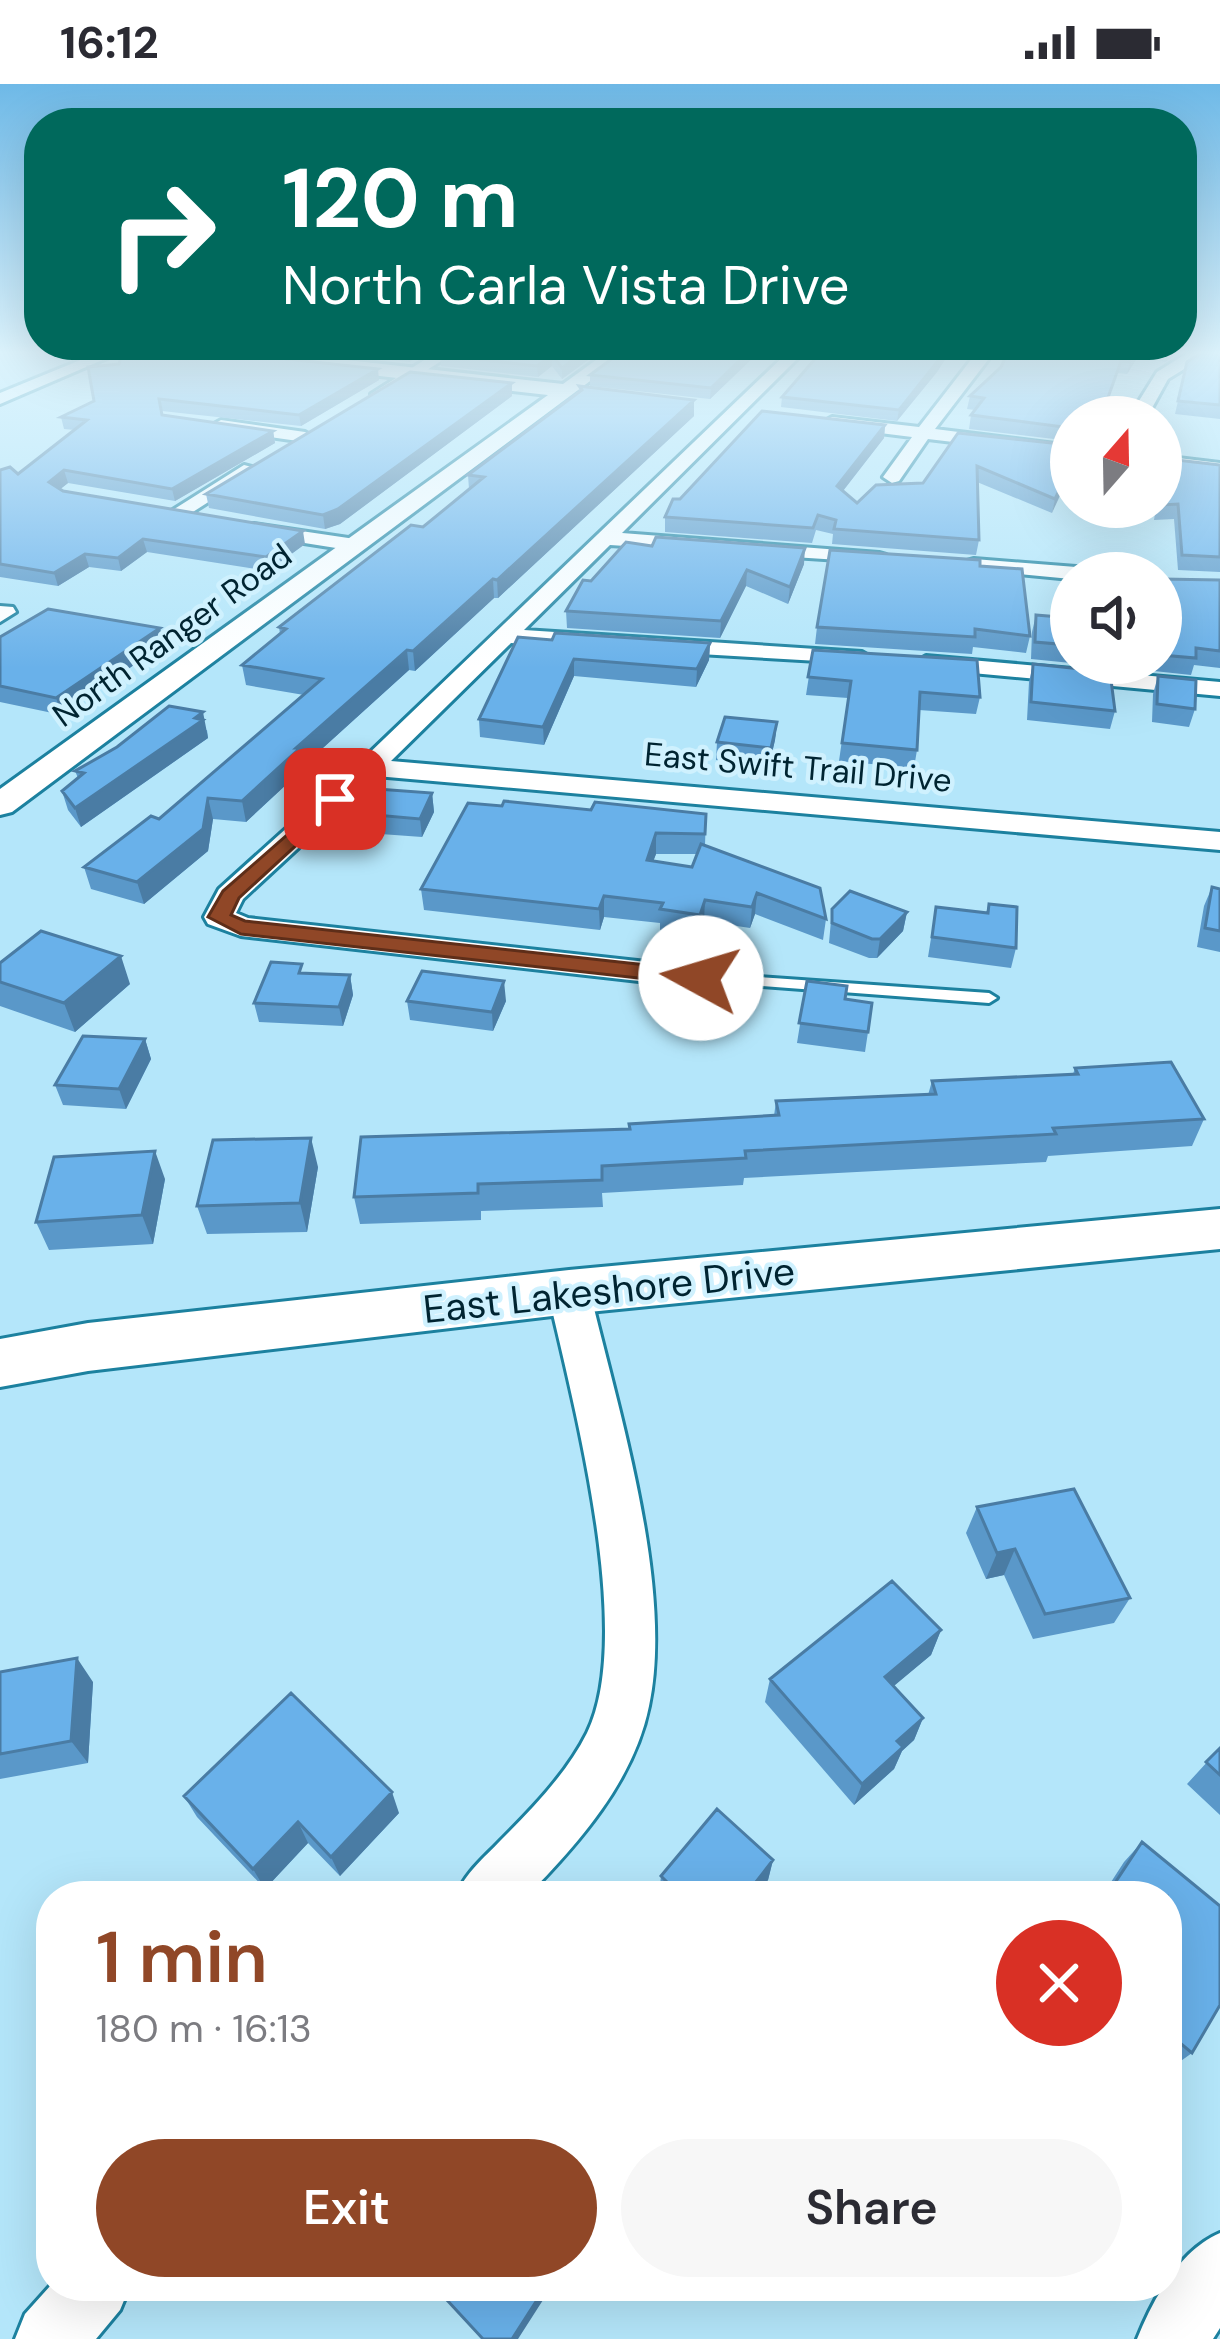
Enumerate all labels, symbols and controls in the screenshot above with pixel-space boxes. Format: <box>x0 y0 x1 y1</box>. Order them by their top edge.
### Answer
text: 16:12 <box>60 13 159 72</box>
text: 120 m <box>282 144 519 253</box>
icon: right <box>84 156 240 312</box>
text: North Carla Vista Drive <box>282 250 850 321</box>
north arrow <box>1050 396 1182 528</box>
map controls <box>1050 396 1182 684</box>
street label: North Ranger Road <box>44 534 300 736</box>
button: sound <box>1050 552 1182 684</box>
street label: East Swift Trail Drive <box>643 732 953 802</box>
pin <box>284 748 386 850</box>
icon: arrive <box>302 766 368 832</box>
position arrow <box>638 915 764 1041</box>
street label: East Lakeshore Drive <box>421 1245 797 1335</box>
text: 1 min <box>96 1911 268 2004</box>
button: close <box>996 1920 1122 2046</box>
text: 180 m · 16:13 <box>96 2003 312 2054</box>
button: Exit <box>96 2139 597 2277</box>
button: Share <box>621 2139 1122 2277</box>

